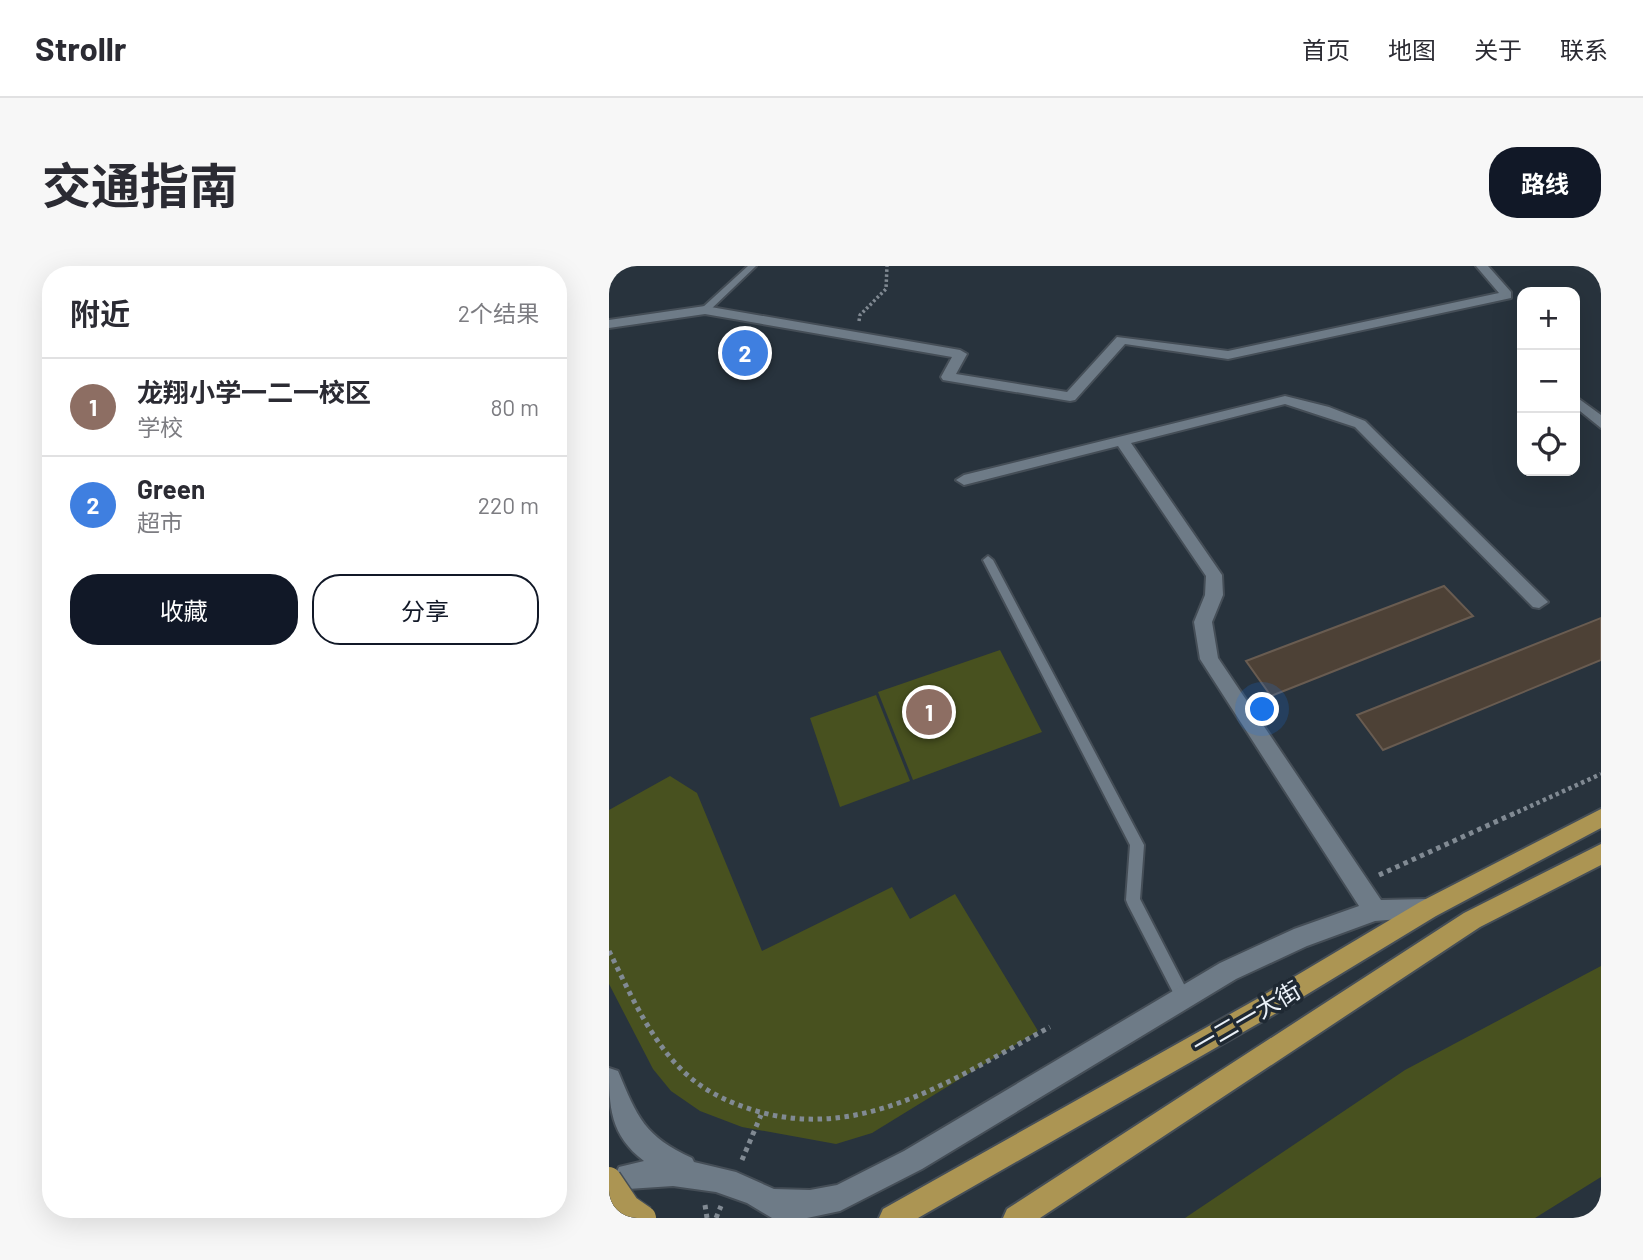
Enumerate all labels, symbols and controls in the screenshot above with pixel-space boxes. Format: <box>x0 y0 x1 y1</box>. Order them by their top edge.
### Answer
text: Strollr <box>35 28 127 68</box>
text: 首页 <box>1302 35 1350 64</box>
text: 地图 <box>1388 35 1436 64</box>
text: 关于 <box>1474 35 1522 64</box>
text: 联系 <box>1560 35 1608 64</box>
button: 路线 <box>1489 147 1601 218</box>
text: 交通指南 <box>42 155 238 214</box>
map controls <box>1517 287 1580 476</box>
button: + <box>1517 287 1580 350</box>
text: 附近 <box>70 295 130 331</box>
text: 2个结果 <box>458 299 539 327</box>
pin: 2 <box>722 327 768 379</box>
button: − <box>1517 350 1580 413</box>
text: 龙翔小学一二一校区 <box>137 376 371 407</box>
text: 1 <box>89 393 97 421</box>
text: 80 m <box>490 393 539 421</box>
text: 学校 <box>137 413 183 441</box>
button: locate <box>1517 413 1580 476</box>
text: Green <box>137 473 205 504</box>
text: 2 <box>87 491 99 519</box>
text: 220 m <box>478 491 539 519</box>
text: 超市 <box>137 508 183 536</box>
button: 收藏 <box>70 574 298 645</box>
button: 分享 <box>312 574 539 645</box>
pin: 1 <box>906 686 952 738</box>
your location <box>1245 692 1279 726</box>
street label: 一二一大街 <box>1187 974 1305 1060</box>

